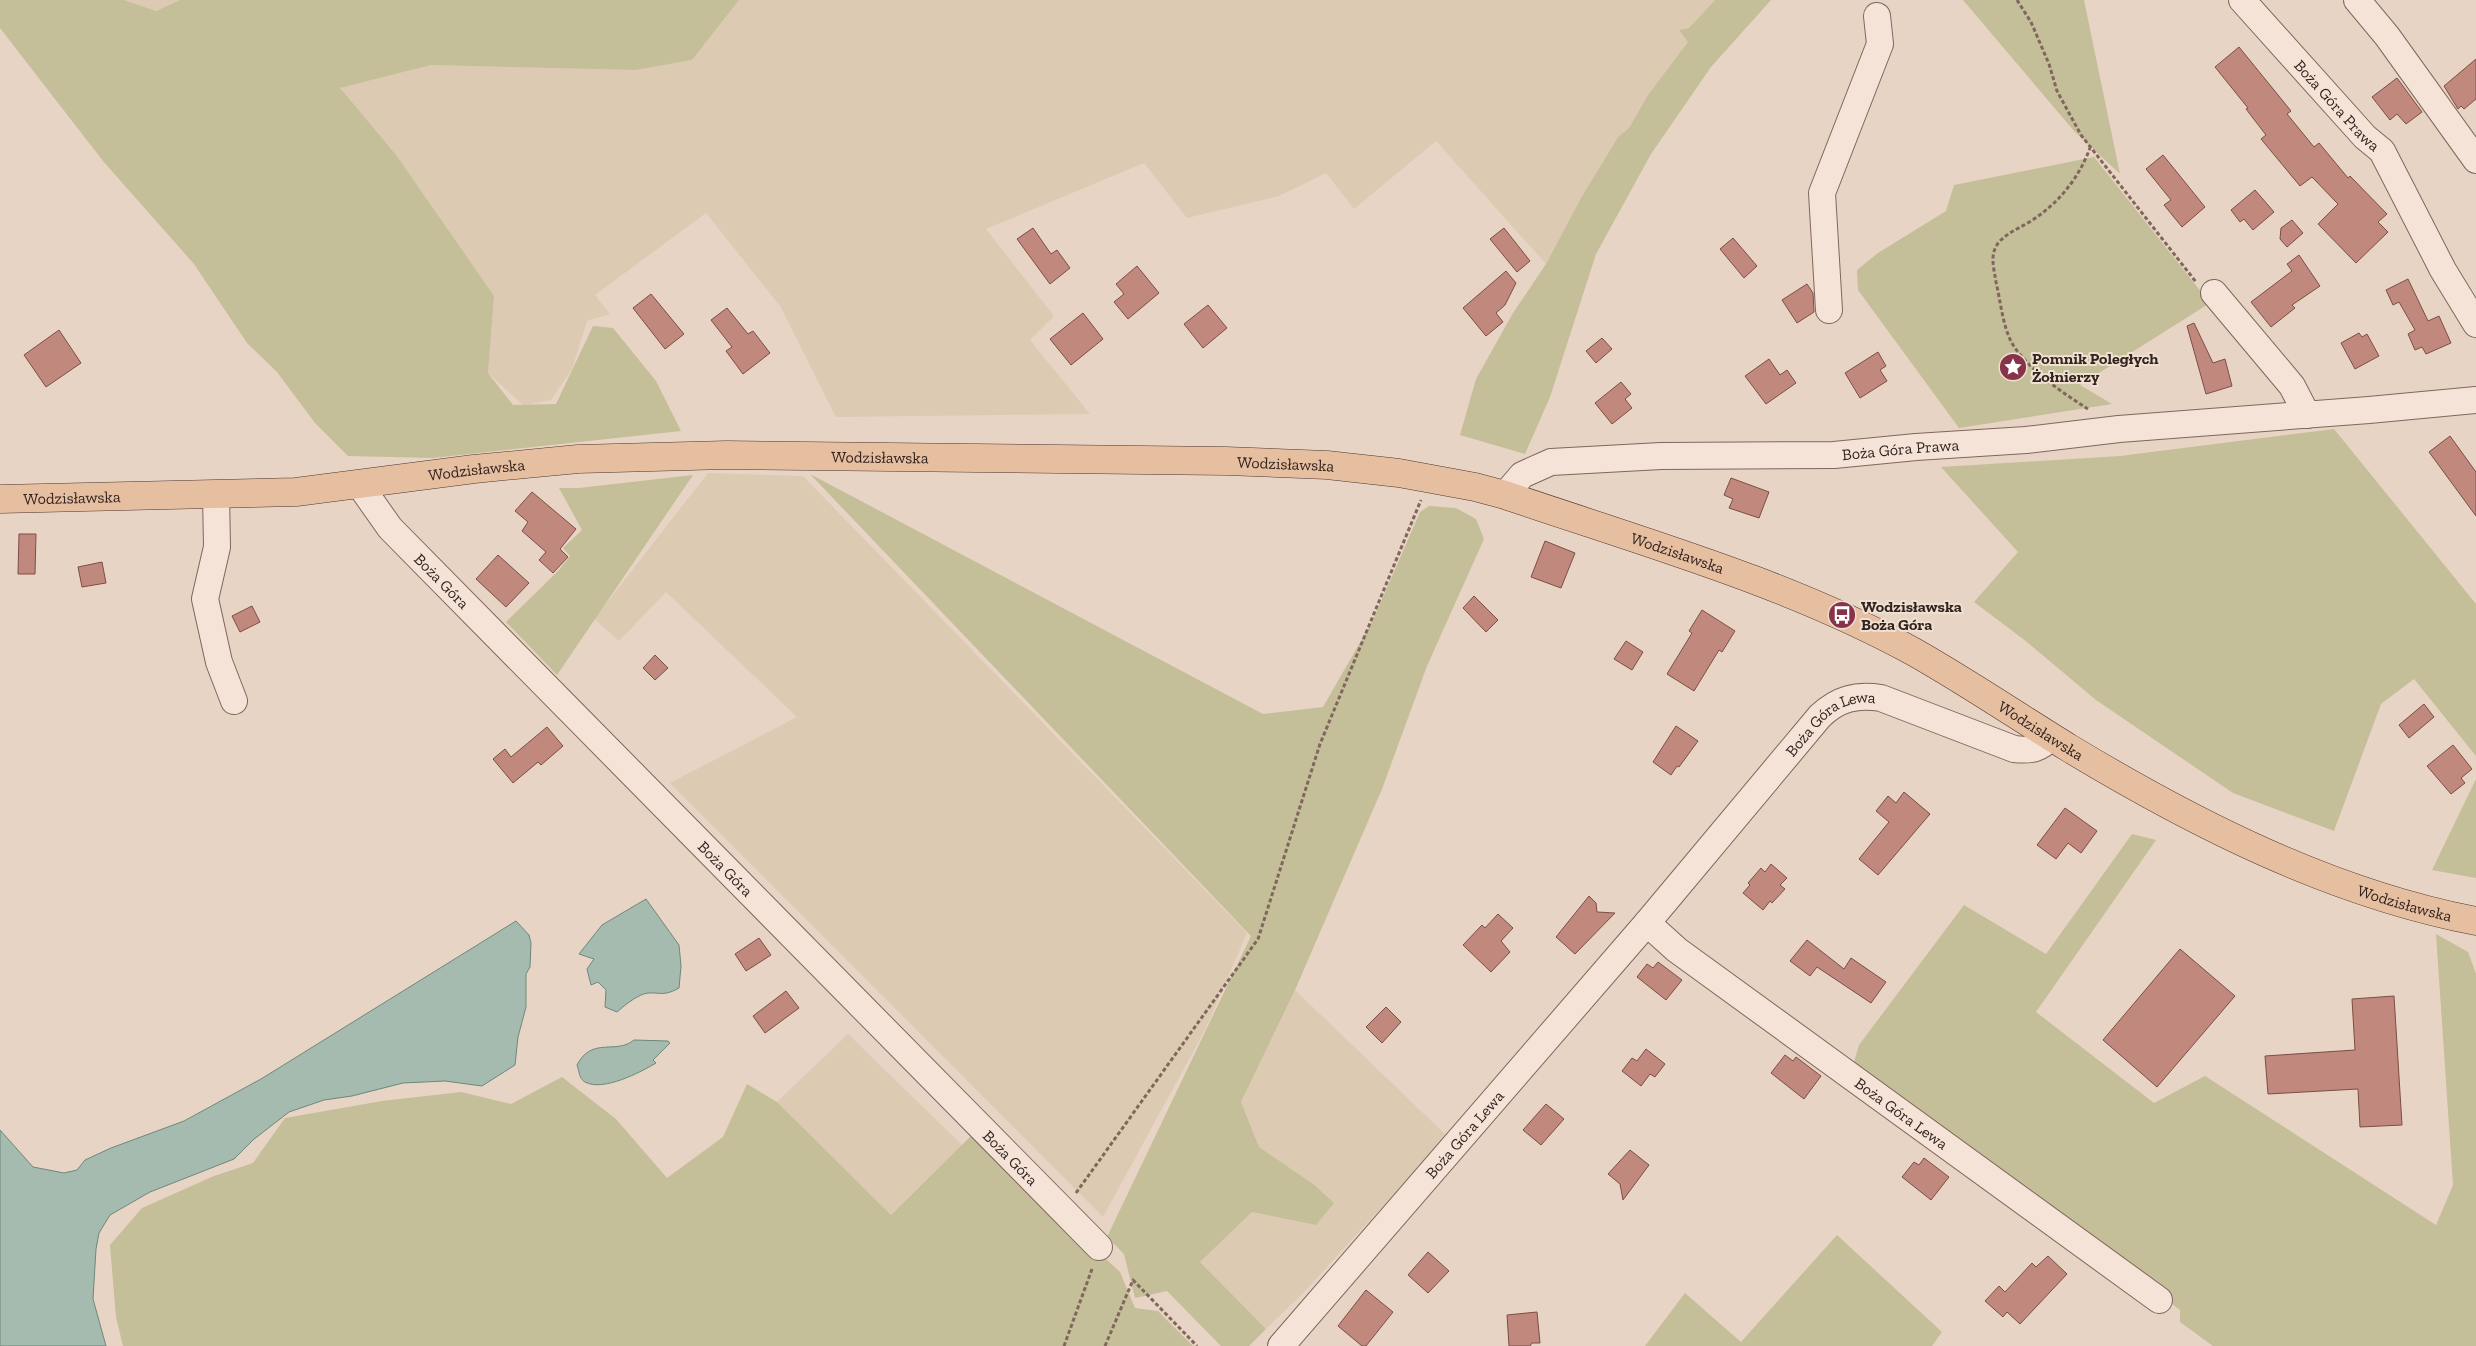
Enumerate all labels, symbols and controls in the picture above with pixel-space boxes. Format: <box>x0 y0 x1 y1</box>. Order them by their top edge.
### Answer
street label: Boża Góra Prawa <box>2290 56 2384 155</box>
place label: Pomnik Poległych Żołnierzy <box>2032 349 2159 386</box>
place icon: Pomnik Poległych Żołnierzy <box>1998 352 2028 382</box>
street label: Boża Góra Prawa <box>1841 435 1960 464</box>
street label: Wodzisławska <box>831 447 929 467</box>
street label: Wodzisławska <box>1237 452 1336 476</box>
street label: Wodzisławska <box>427 455 526 485</box>
street label: Wodzisławska <box>23 487 121 508</box>
street label: Wodzisławska <box>1629 528 1727 578</box>
street label: Boża Góra <box>410 549 473 613</box>
place label: Wodzisławska Boża Góra <box>1861 597 1962 634</box>
bus stop icon: Wodzisławska Boża Góra <box>1827 600 1857 630</box>
street label: Boża Góra Lewa <box>1782 687 1877 760</box>
street label: Wodzisławska <box>1995 697 2087 765</box>
street label: Boża Góra <box>694 837 757 901</box>
street label: Wodzisławska <box>2355 881 2454 926</box>
street label: Boża Góra Lewa <box>1851 1073 1952 1154</box>
street label: Boża Góra Lewa <box>1421 1086 1508 1182</box>
street label: Boża Góra <box>979 1126 1042 1190</box>

